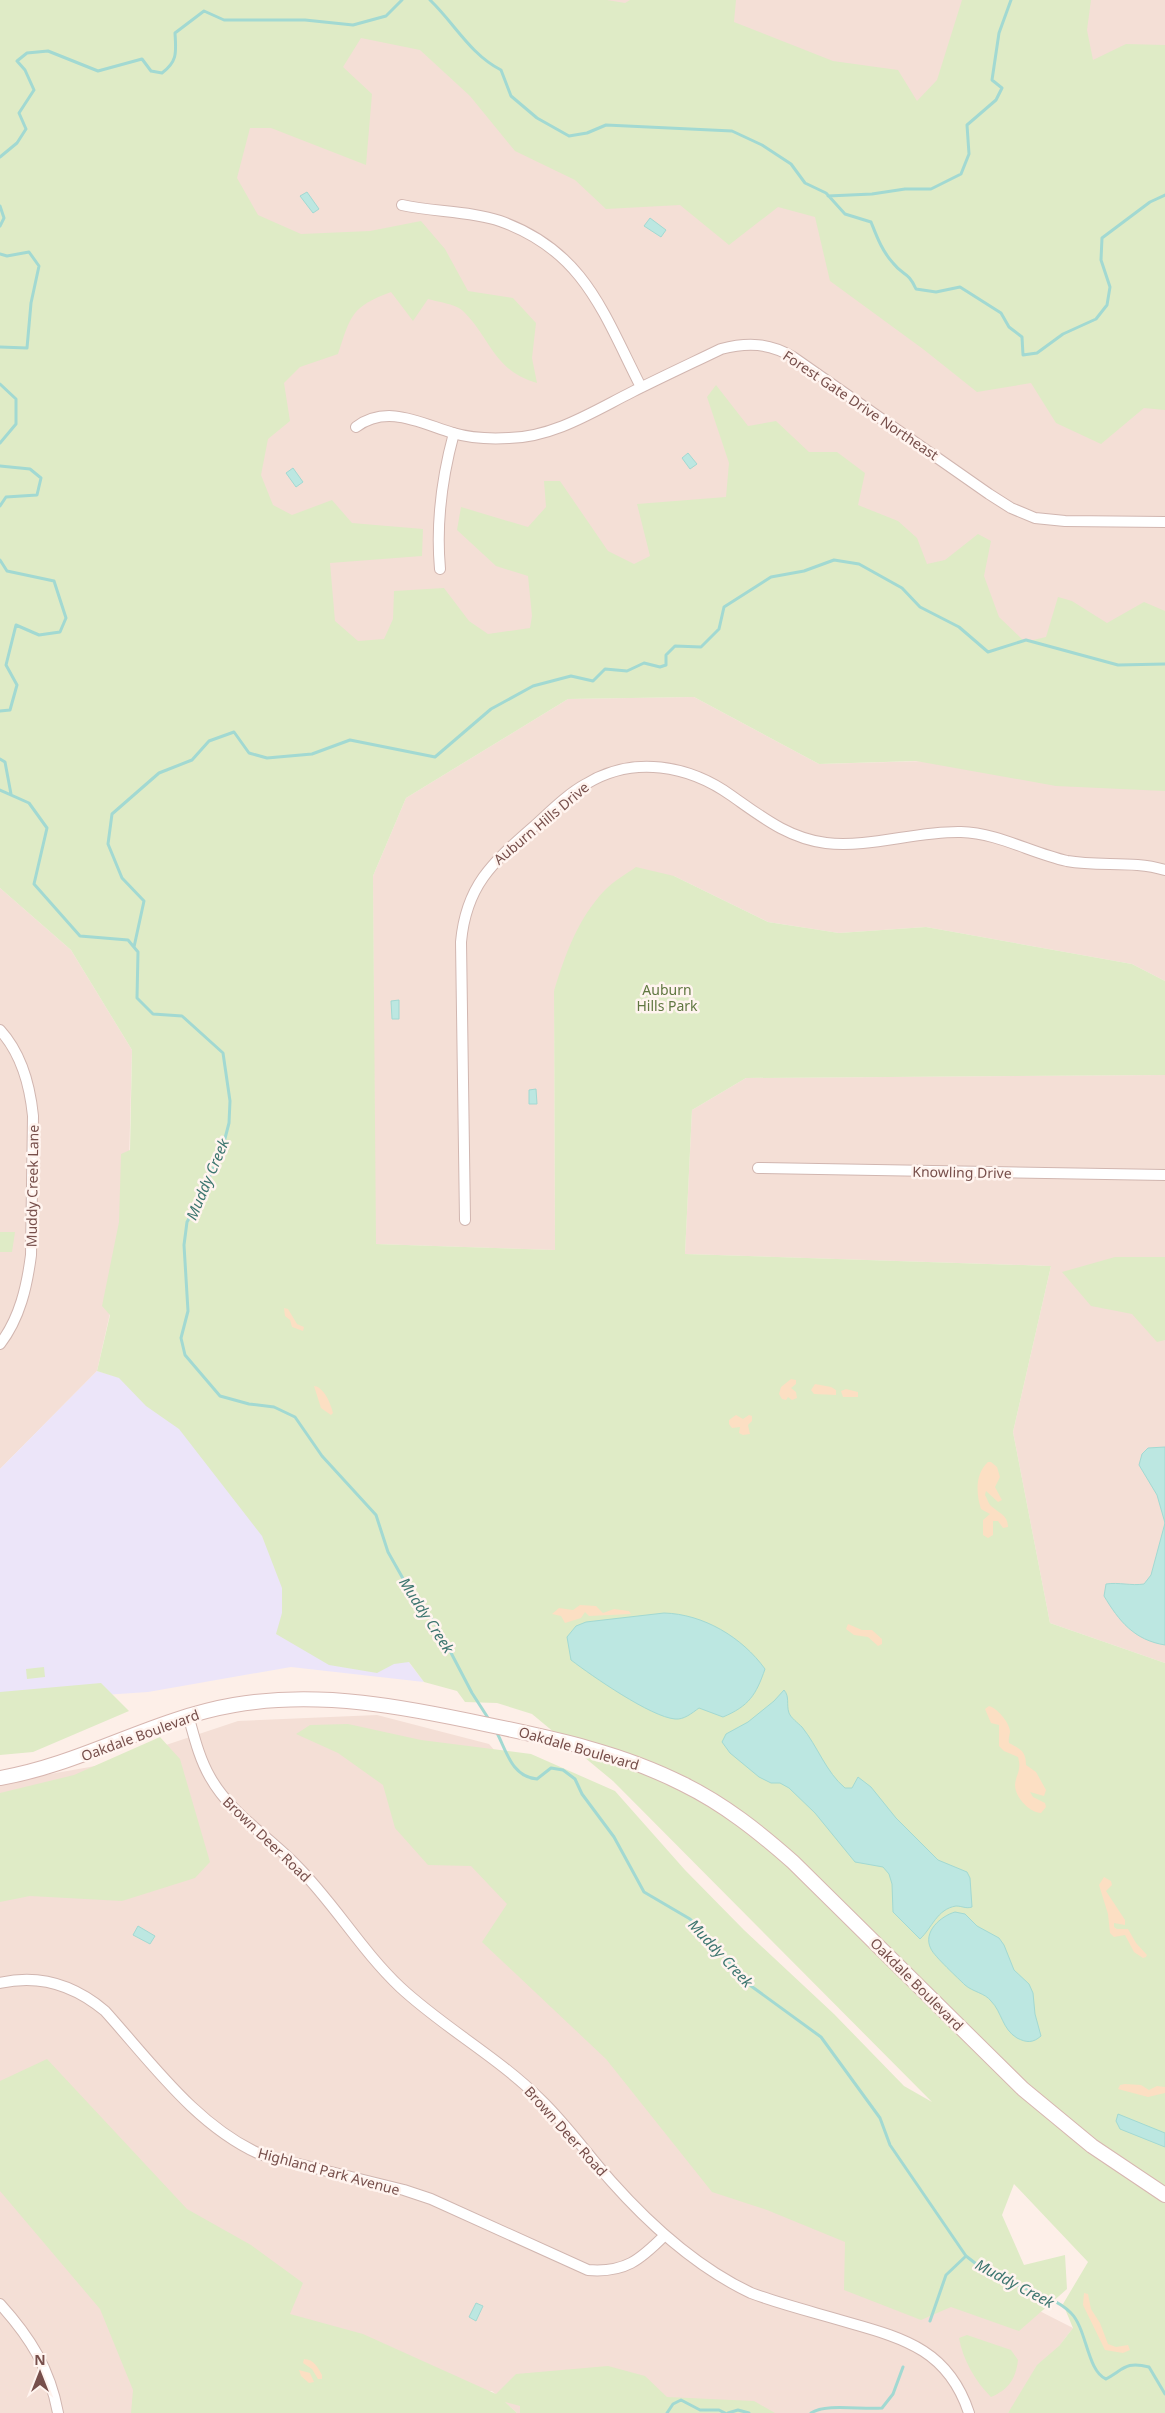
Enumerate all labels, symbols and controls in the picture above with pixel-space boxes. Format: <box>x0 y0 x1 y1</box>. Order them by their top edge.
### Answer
street label: Forest Gate Drive Northeast <box>780 346 942 464</box>
street label: Auburn Hills Drive <box>489 777 593 869</box>
park label: Auburn Hills Park <box>636 980 698 1015</box>
street label: Muddy Creek Lane <box>21 1125 43 1247</box>
water label: Muddy Creek <box>181 1135 233 1223</box>
street label: Knowling Drive <box>912 1162 1012 1182</box>
water label: Muddy Creek <box>395 1573 459 1657</box>
street label: Oakdale Boulevard <box>78 1705 202 1765</box>
street label: Oakdale Boulevard <box>517 1722 641 1774</box>
street label: Brown Deer Road <box>219 1792 315 1886</box>
water label: Muddy Creek <box>684 1915 758 1992</box>
street label: Oakdale Boulevard <box>866 1933 968 2035</box>
street label: Brown Deer Road <box>520 2082 612 2180</box>
street label: Highland Park Avenue <box>256 2143 402 2199</box>
water label: Muddy Creek <box>972 2254 1058 2312</box>
north arrow <box>15 2348 65 2398</box>
text: N <box>34 2350 46 2369</box>

